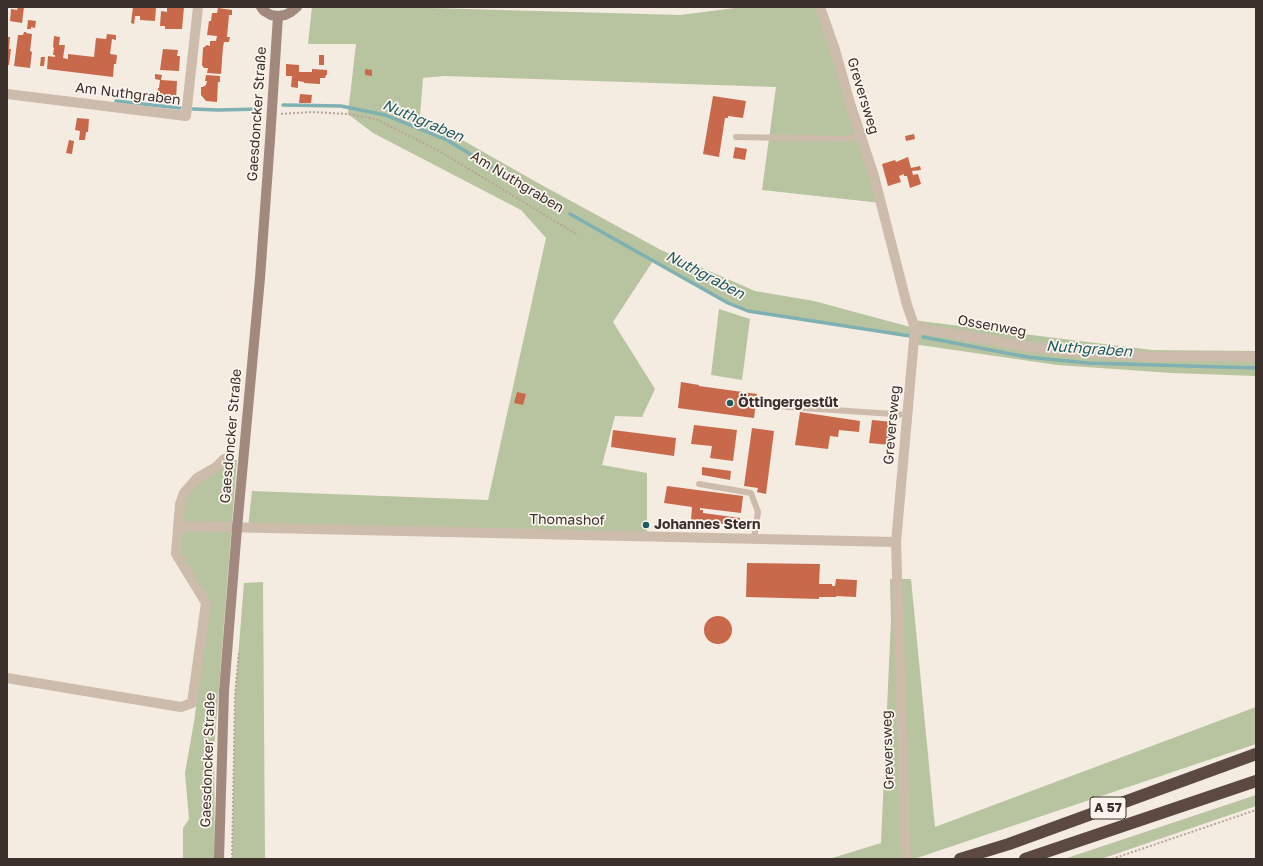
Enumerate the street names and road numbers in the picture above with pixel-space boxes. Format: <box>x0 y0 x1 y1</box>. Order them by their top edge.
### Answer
street label: Gaesdoncker Straße <box>244 46 270 182</box>
street label: Greversweg <box>843 56 883 136</box>
street label: Am Nuthgraben <box>74 79 182 109</box>
street label: Am Nuthgraben <box>467 148 567 216</box>
street label: Ossenweg <box>956 312 1028 340</box>
street label: Gaesdoncker Straße <box>217 368 245 504</box>
street label: Greversweg <box>880 385 904 465</box>
street label: Thomashof <box>529 511 605 529</box>
street label: Gaesdoncker Straße <box>197 692 219 828</box>
street label: Greversweg <box>878 710 898 790</box>
road number: A 57 <box>1090 797 1126 819</box>

